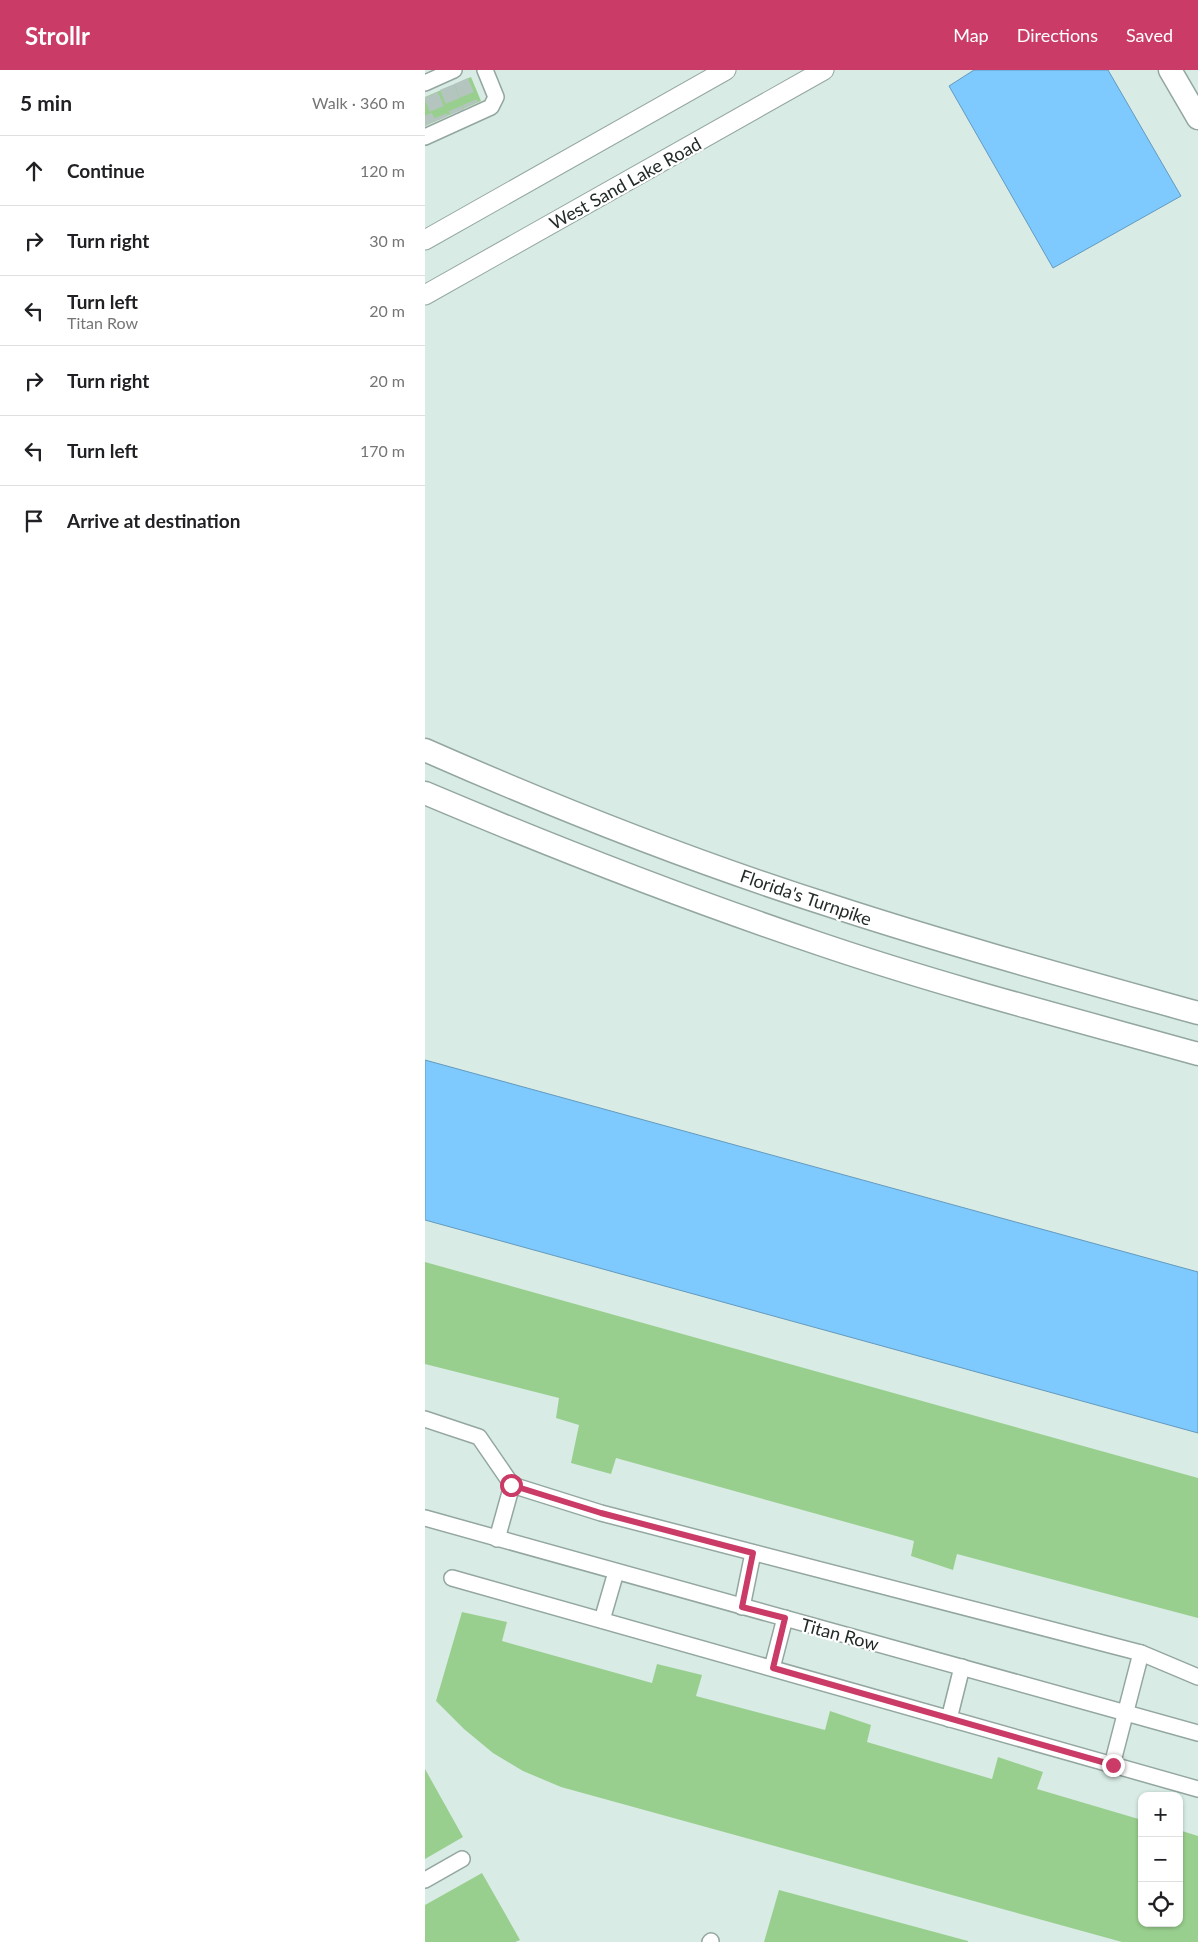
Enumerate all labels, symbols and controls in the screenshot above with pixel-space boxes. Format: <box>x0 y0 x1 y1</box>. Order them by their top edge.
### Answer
text: Strollr <box>25 21 90 50</box>
text: Map <box>953 24 989 46</box>
text: Directions <box>1017 24 1098 46</box>
text: Saved <box>1126 24 1173 46</box>
text: 5 min <box>20 90 72 115</box>
text: Walk · 360 m <box>312 93 405 112</box>
street label: West Sand Lake Road <box>545 132 705 234</box>
icon: ahead <box>20 157 48 185</box>
text: Continue <box>67 159 145 182</box>
text: 120 m <box>360 161 405 180</box>
icon: right <box>20 227 48 255</box>
text: Turn right <box>67 229 149 252</box>
text: 30 m <box>369 231 405 250</box>
text: Turn left <box>67 290 138 313</box>
icon: left <box>20 297 48 325</box>
text: 20 m <box>369 301 405 320</box>
text: Titan Row <box>67 313 138 332</box>
icon: right <box>20 367 48 395</box>
text: Turn right <box>67 369 149 392</box>
text: 20 m <box>369 371 405 390</box>
icon: left <box>20 437 48 465</box>
text: Turn left <box>67 439 138 462</box>
text: 170 m <box>360 441 405 460</box>
icon: arrive <box>20 507 48 535</box>
text: Arrive at destination <box>67 509 240 532</box>
street label: Florida's Turnpike <box>737 864 875 930</box>
route start <box>500 1474 523 1497</box>
street label: Titan Row <box>799 1613 881 1655</box>
route end <box>1102 1754 1125 1777</box>
map controls <box>1138 1792 1183 1927</box>
button: + <box>1138 1792 1183 1837</box>
button: − <box>1138 1837 1183 1882</box>
button: locate <box>1138 1882 1183 1927</box>

